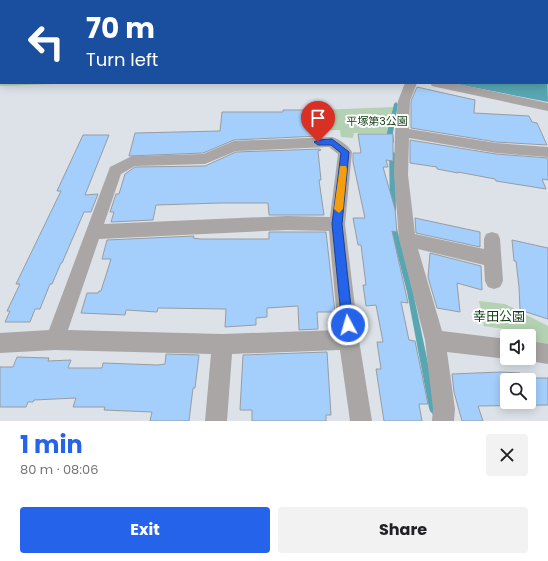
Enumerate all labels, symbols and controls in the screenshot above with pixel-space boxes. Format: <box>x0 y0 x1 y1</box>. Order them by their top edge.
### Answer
text: 70 m <box>86 9 155 48</box>
icon: left <box>20 16 72 68</box>
text: Turn left <box>86 47 158 72</box>
pin <box>301 101 335 142</box>
icon: arrive <box>307 107 329 129</box>
park label: 平塚第3公園 <box>346 113 408 129</box>
position arrow <box>327 304 369 346</box>
park label: 幸田公園 <box>473 307 525 326</box>
map controls <box>500 329 536 409</box>
button: sound <box>500 329 536 365</box>
button: search <box>500 373 536 409</box>
text: 1 min <box>20 428 83 461</box>
button: close <box>486 434 528 476</box>
text: 80 m · 08:06 <box>20 460 98 479</box>
button: Exit <box>20 507 270 553</box>
button: Share <box>278 507 528 553</box>

